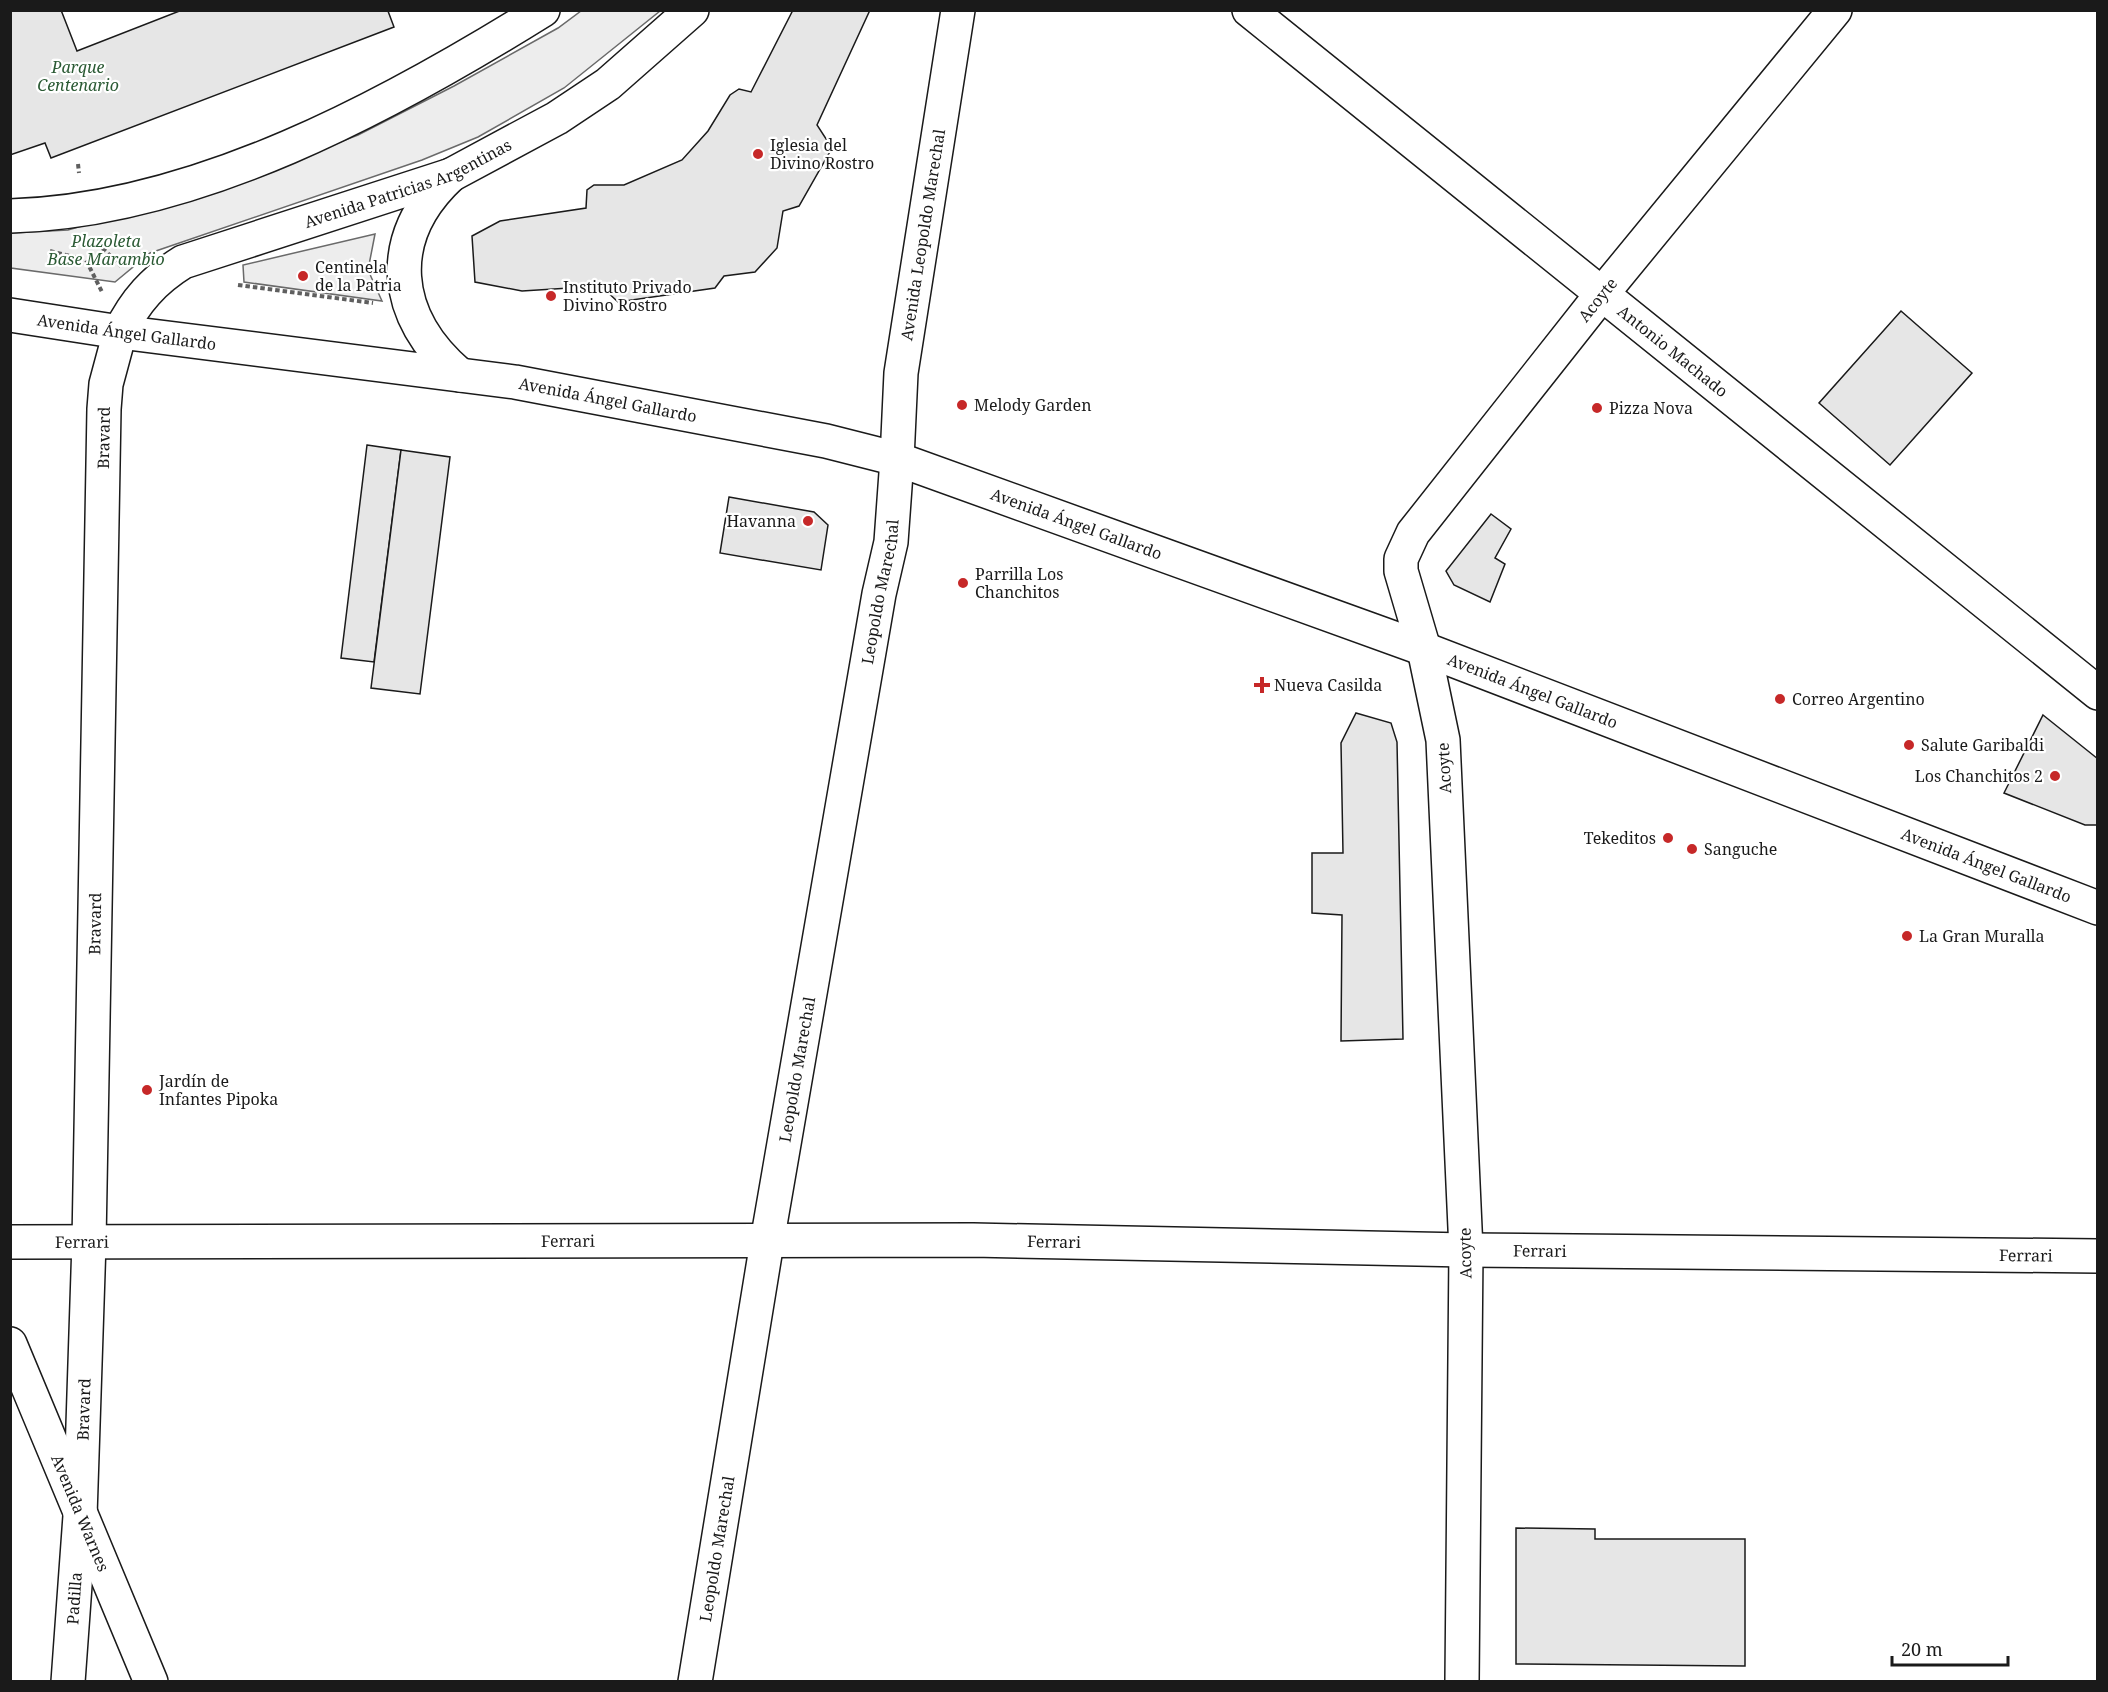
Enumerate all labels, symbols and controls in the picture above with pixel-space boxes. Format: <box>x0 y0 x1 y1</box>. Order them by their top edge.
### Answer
park label: Parque Centenario <box>37 56 119 96</box>
street label: Avenida Leopoldo Marechal <box>895 127 950 342</box>
street label: Avenida Patricias Argentinas <box>301 134 515 233</box>
place label: Iglesia del Divino Rostro <box>770 134 874 174</box>
marker: Iglesia del Divino Rostro <box>751 147 765 161</box>
park label: Plazoleta Base Marambio <box>46 230 165 270</box>
place label: Centinela de la Patria <box>315 256 402 296</box>
marker: Centinela de la Patria <box>296 269 310 283</box>
street label: Acoyte <box>1573 273 1622 326</box>
place label: Instituto Privado Divino Rostro <box>563 276 692 316</box>
marker: Instituto Privado Divino Rostro <box>544 289 558 303</box>
street label: Antonio Machado <box>1613 300 1733 402</box>
street label: Avenida Ángel Gallardo <box>36 308 218 355</box>
street label: Avenida Ángel Gallardo <box>517 372 699 427</box>
place label: Melody Garden <box>974 394 1091 416</box>
place label: Pizza Nova <box>1609 397 1693 419</box>
marker: Melody Garden <box>955 398 969 412</box>
marker: Pizza Nova <box>1590 401 1604 415</box>
street label: Bravard <box>92 406 115 469</box>
street label: Avenida Ángel Gallardo <box>988 483 1165 565</box>
place label: Havanna <box>726 510 796 532</box>
marker: Havanna <box>801 514 815 528</box>
street label: Leopoldo Marechal <box>856 518 904 666</box>
place label: Parrilla Los Chanchitos <box>975 563 1063 603</box>
marker: Parrilla Los Chanchitos <box>956 576 970 590</box>
street label: Avenida Ángel Gallardo <box>1445 648 1621 733</box>
place label: Nueva Casilda <box>1274 674 1382 696</box>
marker: Nueva Casilda <box>1255 678 1269 692</box>
place label: Correo Argentino <box>1792 688 1925 710</box>
marker: Correo Argentino <box>1773 692 1787 706</box>
place label: Salute Garibaldi <box>1921 734 2044 756</box>
marker: Salute Garibaldi <box>1902 738 1916 752</box>
street label: Acoyte <box>1432 742 1456 794</box>
place label: Los Chanchitos 2 <box>1915 765 2043 787</box>
marker: Los Chanchitos 2 <box>2048 769 2062 783</box>
street label: Avenida Ángel Gallardo <box>1898 822 2075 908</box>
place label: Tekeditos <box>1584 827 1656 849</box>
marker: Tekeditos <box>1661 831 1675 845</box>
place label: Sanguche <box>1704 838 1777 860</box>
marker: Sanguche <box>1685 842 1699 856</box>
street label: Bravard <box>83 892 106 955</box>
place label: La Gran Muralla <box>1919 925 2045 947</box>
marker: La Gran Muralla <box>1900 929 1914 943</box>
street label: Leopoldo Marechal <box>773 995 820 1144</box>
place label: Jardín de Infantes Pipoka <box>158 1070 278 1110</box>
marker: Jardín de Infantes Pipoka <box>140 1083 154 1097</box>
street label: Acoyte <box>1454 1227 1476 1279</box>
street label: Ferrari <box>541 1230 595 1252</box>
street label: Ferrari <box>1027 1230 1081 1253</box>
street label: Ferrari <box>55 1231 109 1253</box>
street label: Ferrari <box>1513 1239 1567 1262</box>
street label: Ferrari <box>1999 1244 2053 1267</box>
street label: Bravard <box>71 1378 96 1441</box>
street label: Avenida Warnes <box>46 1451 115 1575</box>
street label: Leopoldo Marechal <box>694 1474 740 1623</box>
street label: Padilla <box>61 1571 87 1625</box>
scale bar <box>1892 1629 2008 1667</box>
text: 20 m <box>1901 1637 1943 1661</box>

